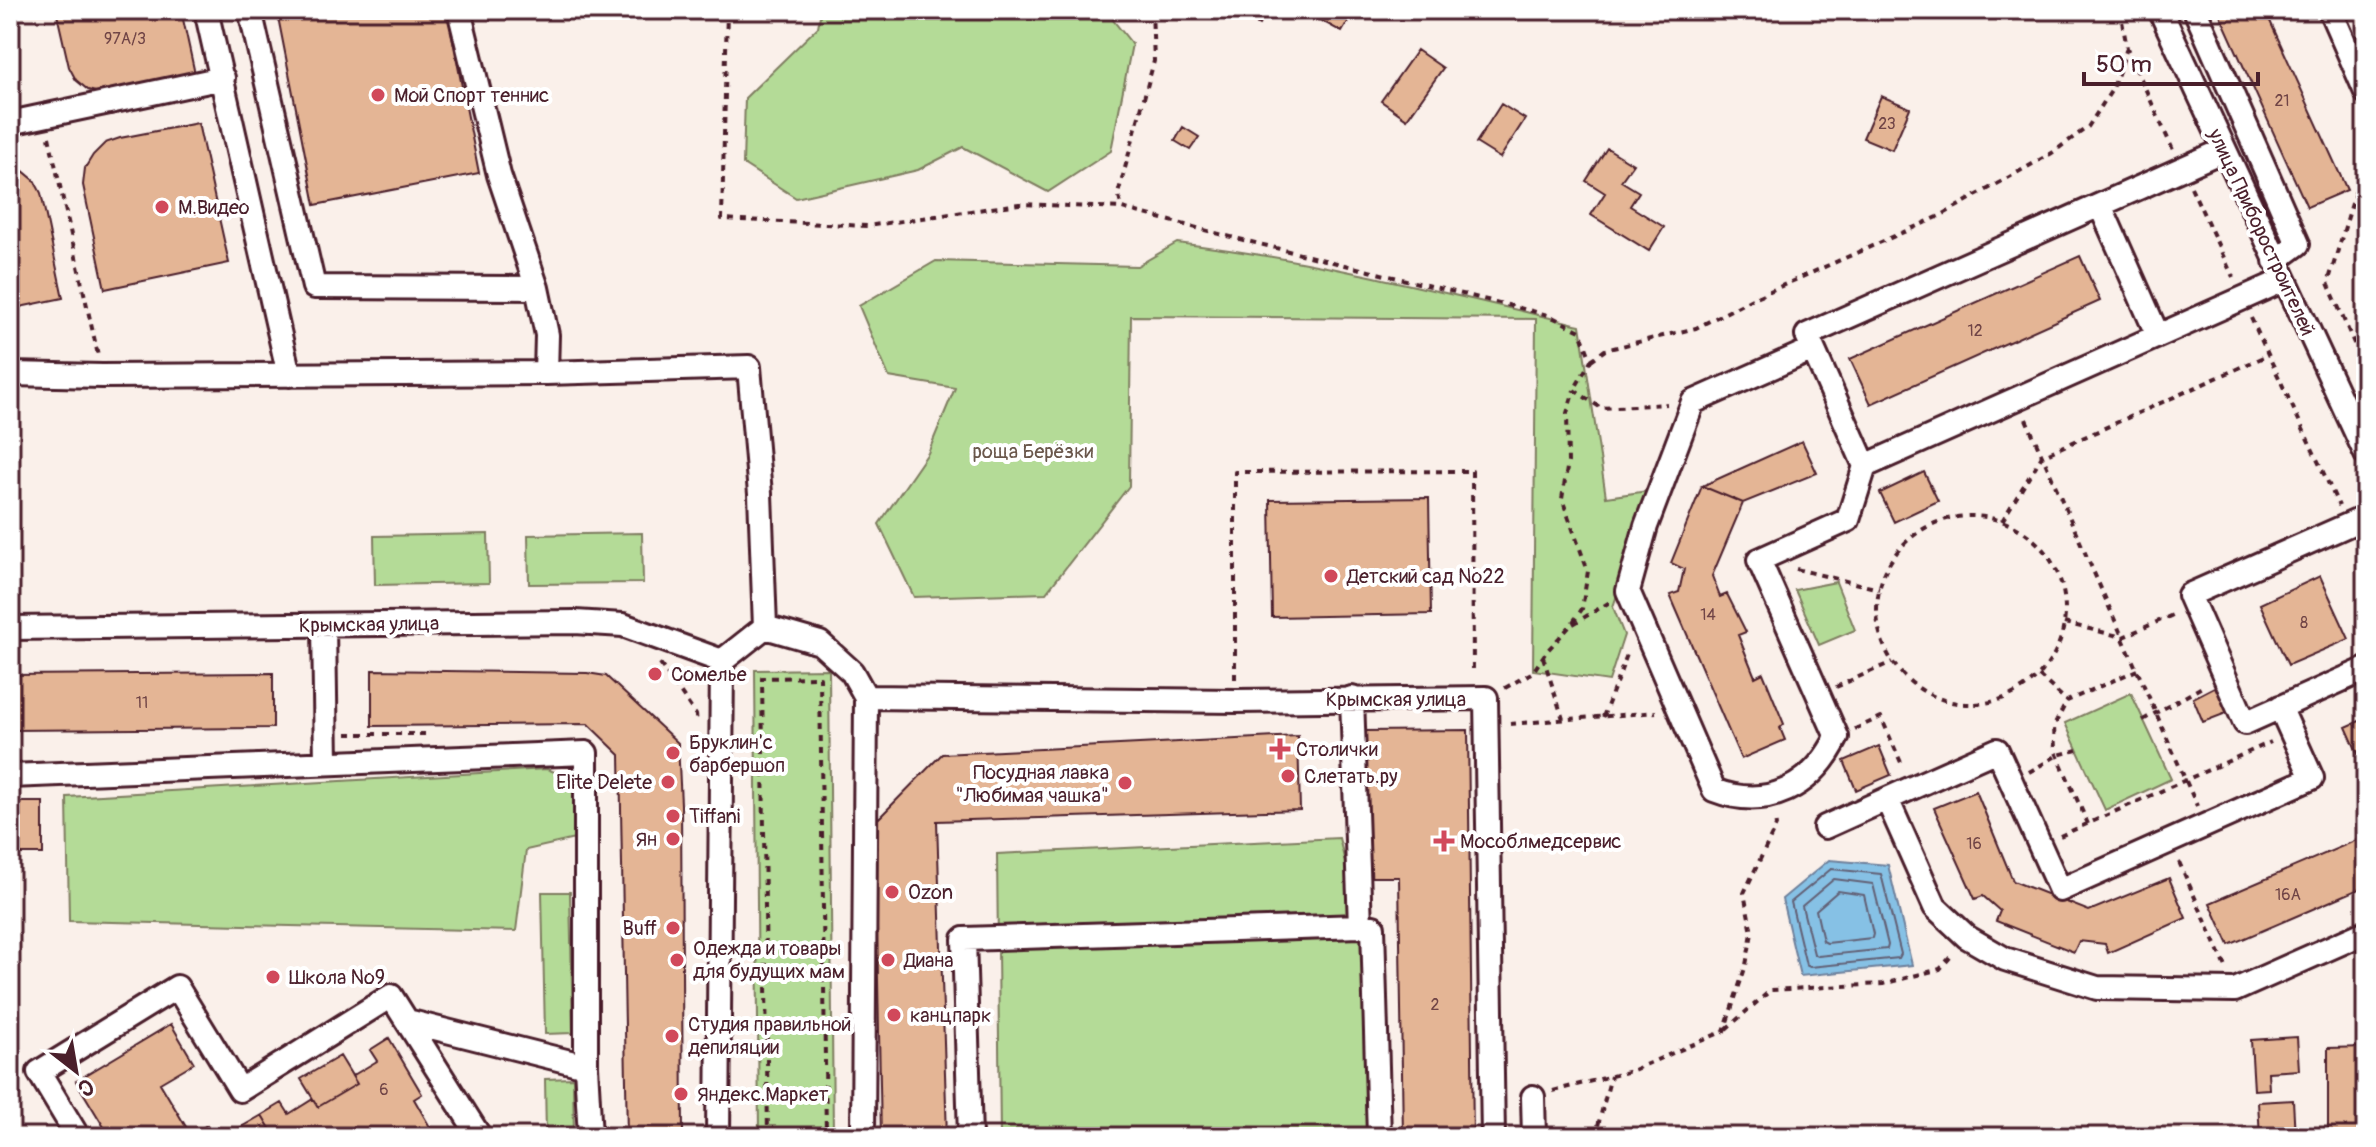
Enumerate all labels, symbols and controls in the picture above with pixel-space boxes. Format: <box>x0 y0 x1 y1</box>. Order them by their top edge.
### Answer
house number: 97А/3 <box>104 29 146 49</box>
scale bar <box>2084 36 2258 86</box>
text: 50 m <box>2096 50 2152 79</box>
place label: Мой Спорт теннис <box>394 83 549 108</box>
marker: Мой Спорт теннис <box>369 86 387 104</box>
house number: 21 <box>2274 91 2290 111</box>
house number: 23 <box>1878 114 1896 134</box>
street label: улица Приборостроителей <box>2202 124 2321 340</box>
place label: М.Видео <box>178 195 250 220</box>
marker: М.Видео <box>153 198 171 216</box>
house number: 12 <box>1967 321 1983 341</box>
park label: роща Берёзки <box>973 439 1094 464</box>
place label: Детский сад №22 <box>1346 564 1505 589</box>
marker: Детский сад №22 <box>1322 567 1340 585</box>
house number: 14 <box>1700 605 1716 625</box>
street label: Крымская улица <box>299 611 439 638</box>
house number: 8 <box>2300 613 2308 633</box>
place label: Сомелье <box>671 662 747 687</box>
marker: Сомелье <box>646 665 664 683</box>
street label: Крымская улица <box>1326 687 1466 712</box>
house number: 11 <box>136 693 148 713</box>
place label: Бруклин'с барбершоп <box>689 730 785 778</box>
place label: Столички <box>1296 737 1378 762</box>
marker: Столички <box>1271 740 1289 758</box>
marker: Бруклин'с барбершоп <box>664 744 682 762</box>
place label: Посудная лавка "Любимая чашка" <box>955 760 1109 808</box>
place label: Слетать.ру <box>1304 764 1398 789</box>
marker: Слетать.ру <box>1279 767 1297 785</box>
place label: Elite Delete <box>556 770 652 795</box>
marker: Elite Delete <box>659 773 677 791</box>
marker: Посудная лавка "Любимая чашка" <box>1116 774 1134 792</box>
place label: Tiffani <box>689 804 740 829</box>
marker: Tiffani <box>664 807 682 825</box>
place label: Ян <box>635 827 657 852</box>
place label: Мособлмедсервис <box>1460 829 1621 854</box>
marker: Ян <box>664 830 682 848</box>
marker: Мособлмедсервис <box>1435 832 1453 850</box>
house number: 16 <box>1966 834 1982 854</box>
place label: Ozon <box>908 880 953 905</box>
marker: Ozon <box>883 883 901 901</box>
house number: 16А <box>2275 885 2301 905</box>
place label: Buff <box>623 916 657 941</box>
marker: Buff <box>664 919 682 937</box>
place label: Одежда и товары для будущих мам <box>693 936 845 984</box>
place label: Диана <box>903 948 953 973</box>
marker: Одежда и товары для будущих мам <box>668 951 686 969</box>
marker: Диана <box>879 951 897 969</box>
place label: Школа №9 <box>289 965 385 990</box>
marker: Школа №9 <box>264 968 282 986</box>
house number: 2 <box>1431 995 1440 1015</box>
place label: канцпарк <box>910 1003 991 1028</box>
marker: канцпарк <box>885 1006 903 1024</box>
place label: Студия правильной депиляции <box>688 1012 851 1060</box>
marker: Студия правильной депиляции <box>663 1027 681 1045</box>
north arrow <box>36 1031 116 1111</box>
text: С <box>72 1072 99 1103</box>
house number: 6 <box>379 1080 389 1100</box>
place label: Яндекс.Маркет <box>697 1082 829 1107</box>
marker: Яндекс.Маркет <box>672 1085 690 1103</box>

